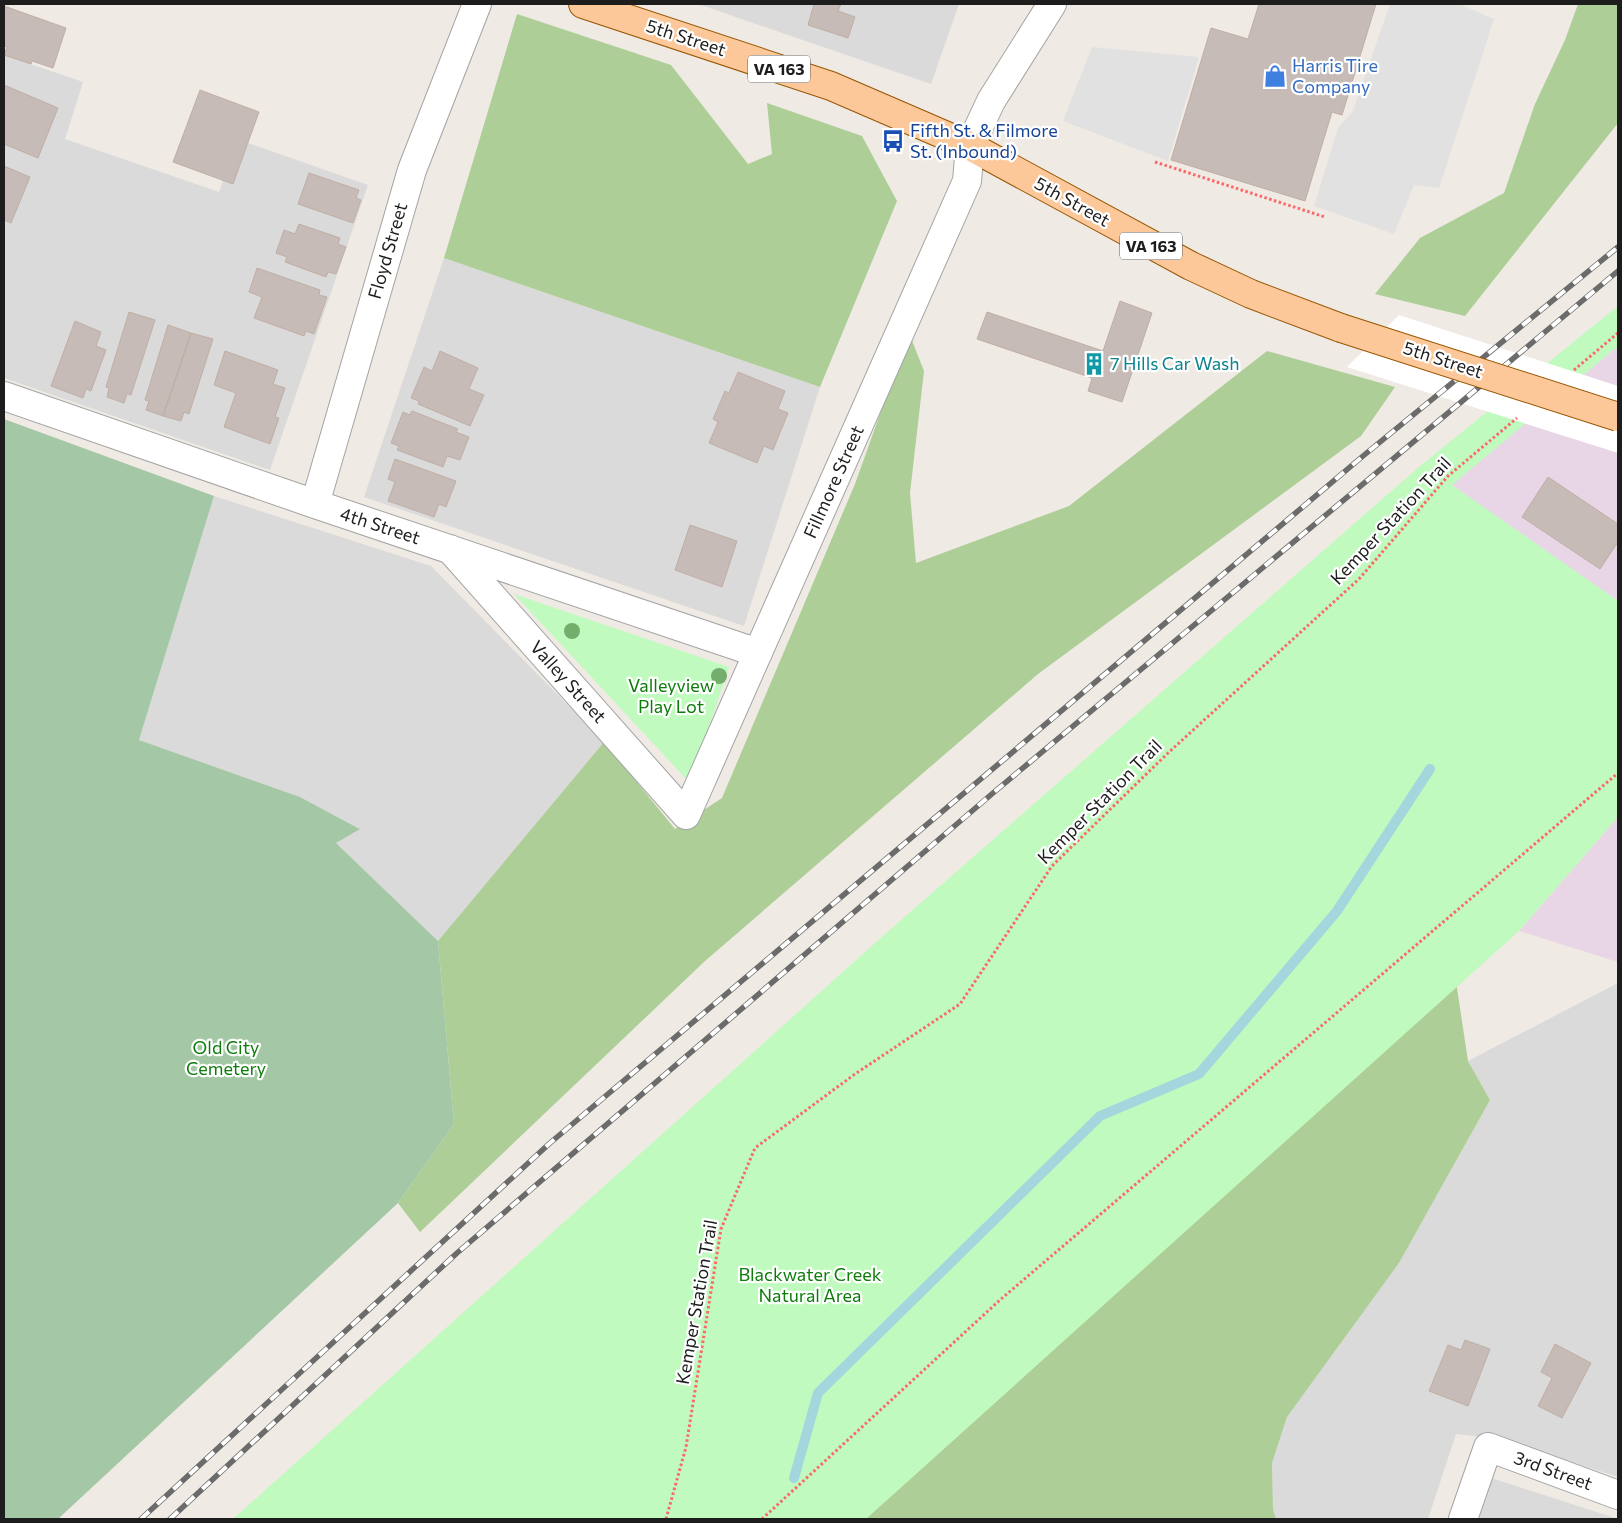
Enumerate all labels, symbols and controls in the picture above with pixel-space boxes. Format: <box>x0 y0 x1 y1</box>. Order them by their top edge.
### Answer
street label: 5th Street <box>644 14 729 60</box>
place label: Harris Tire Company <box>1292 54 1378 97</box>
road number: VA 163 <box>748 56 810 82</box>
shop icon: Harris Tire Company <box>1262 63 1288 89</box>
place label: Fifth St. & Filmore St. (Inbound) <box>910 119 1058 162</box>
bus stop icon: Fifth St. & Filmore St. (Inbound) <box>880 128 906 154</box>
street label: 5th Street <box>1031 172 1114 231</box>
street label: Floyd Street <box>363 200 411 301</box>
road number: VA 163 <box>1120 232 1182 260</box>
street label: 5th Street <box>1401 336 1486 382</box>
building icon: 7 Hills Car Wash <box>1081 351 1107 377</box>
place label: 7 Hills Car Wash <box>1110 352 1240 374</box>
street label: Fillmore Street <box>798 422 868 541</box>
street label: Kemper Station Trail <box>1325 452 1455 589</box>
street label: 4th Street <box>338 502 423 548</box>
street label: Valley Street <box>526 636 611 727</box>
park label: Valleyview Play Lot <box>628 674 714 717</box>
street label: Kemper Station Trail <box>1033 735 1166 868</box>
park label: Old City Cemetery <box>186 1036 266 1079</box>
street label: Kemper Station Trail <box>671 1218 721 1386</box>
park label: Blackwater Creek Natural Area <box>738 1263 882 1306</box>
street label: 3rd Street <box>1511 1446 1596 1494</box>

